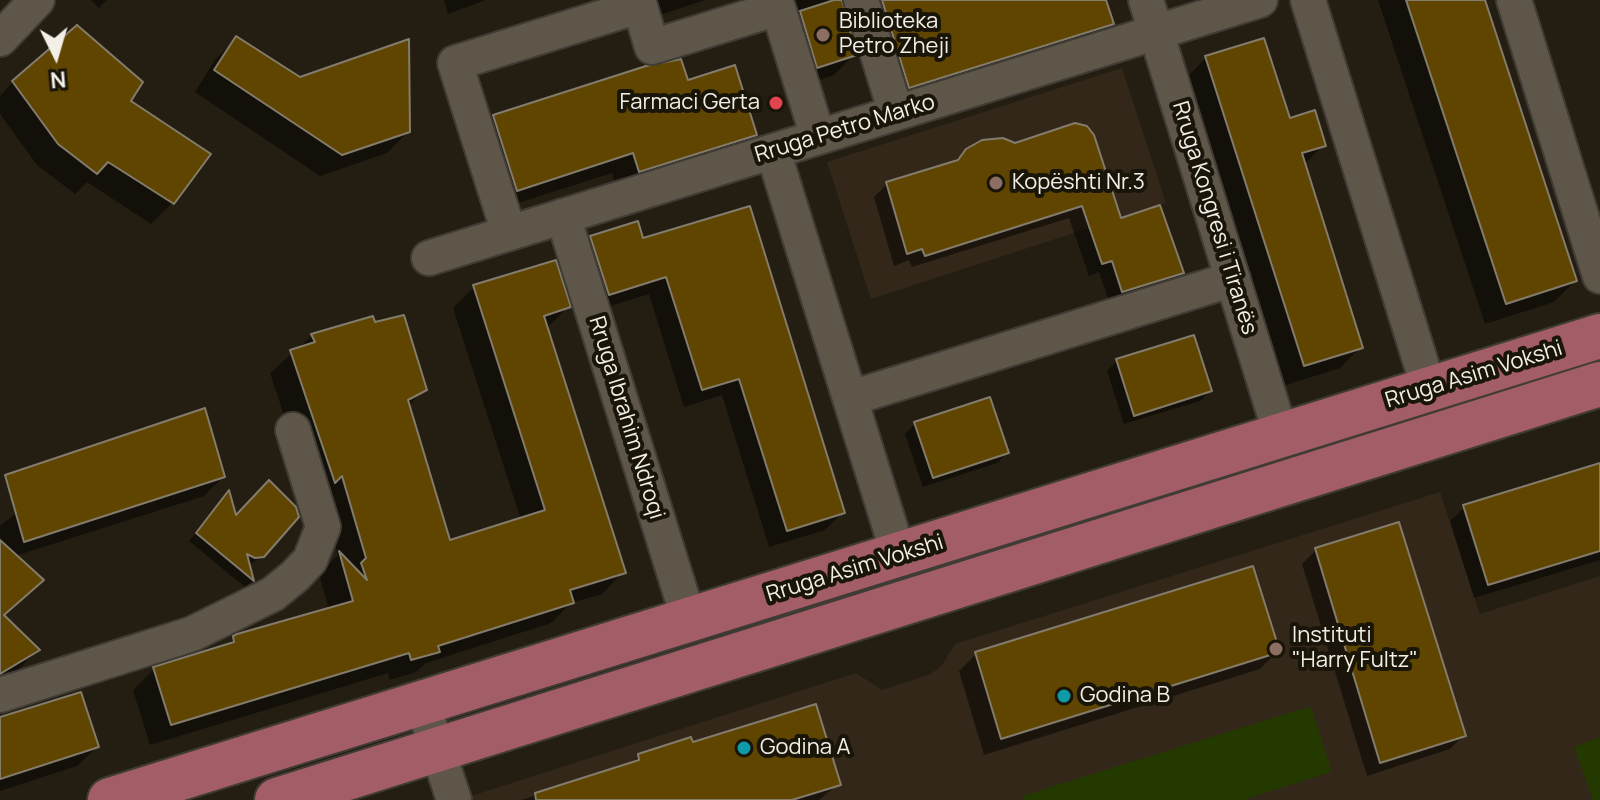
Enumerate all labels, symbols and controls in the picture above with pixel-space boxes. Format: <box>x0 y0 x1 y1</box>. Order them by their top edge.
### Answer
place label: Biblioteka Petro Zheji <box>839 9 949 60</box>
north arrow <box>16 16 96 96</box>
marker: Biblioteka Petro Zheji <box>814 26 832 44</box>
text: N <box>49 64 67 96</box>
street label: Rruga Petro Marko <box>752 89 938 169</box>
place label: Farmaci Gerta <box>620 90 760 116</box>
marker: Farmaci Gerta <box>767 94 785 112</box>
street label: Rruga Kongresi i Tiranës <box>1166 98 1262 338</box>
place label: Kopështi Nr.3 <box>1012 170 1145 196</box>
marker: Kopështi Nr.3 <box>987 174 1005 192</box>
street label: Rruga Ibrahim Ndroqi <box>583 313 669 523</box>
street label: Rruga Asim Vokshi <box>1382 336 1566 414</box>
street label: Rruga Asim Vokshi <box>763 530 947 608</box>
place label: Instituti "Harry Fultz" <box>1292 623 1418 674</box>
marker: Instituti "Harry Fultz" <box>1267 640 1285 658</box>
place label: Godina B <box>1080 683 1170 709</box>
marker: Godina B <box>1055 687 1073 705</box>
place label: Godina A <box>760 735 850 761</box>
marker: Godina A <box>735 739 753 757</box>

